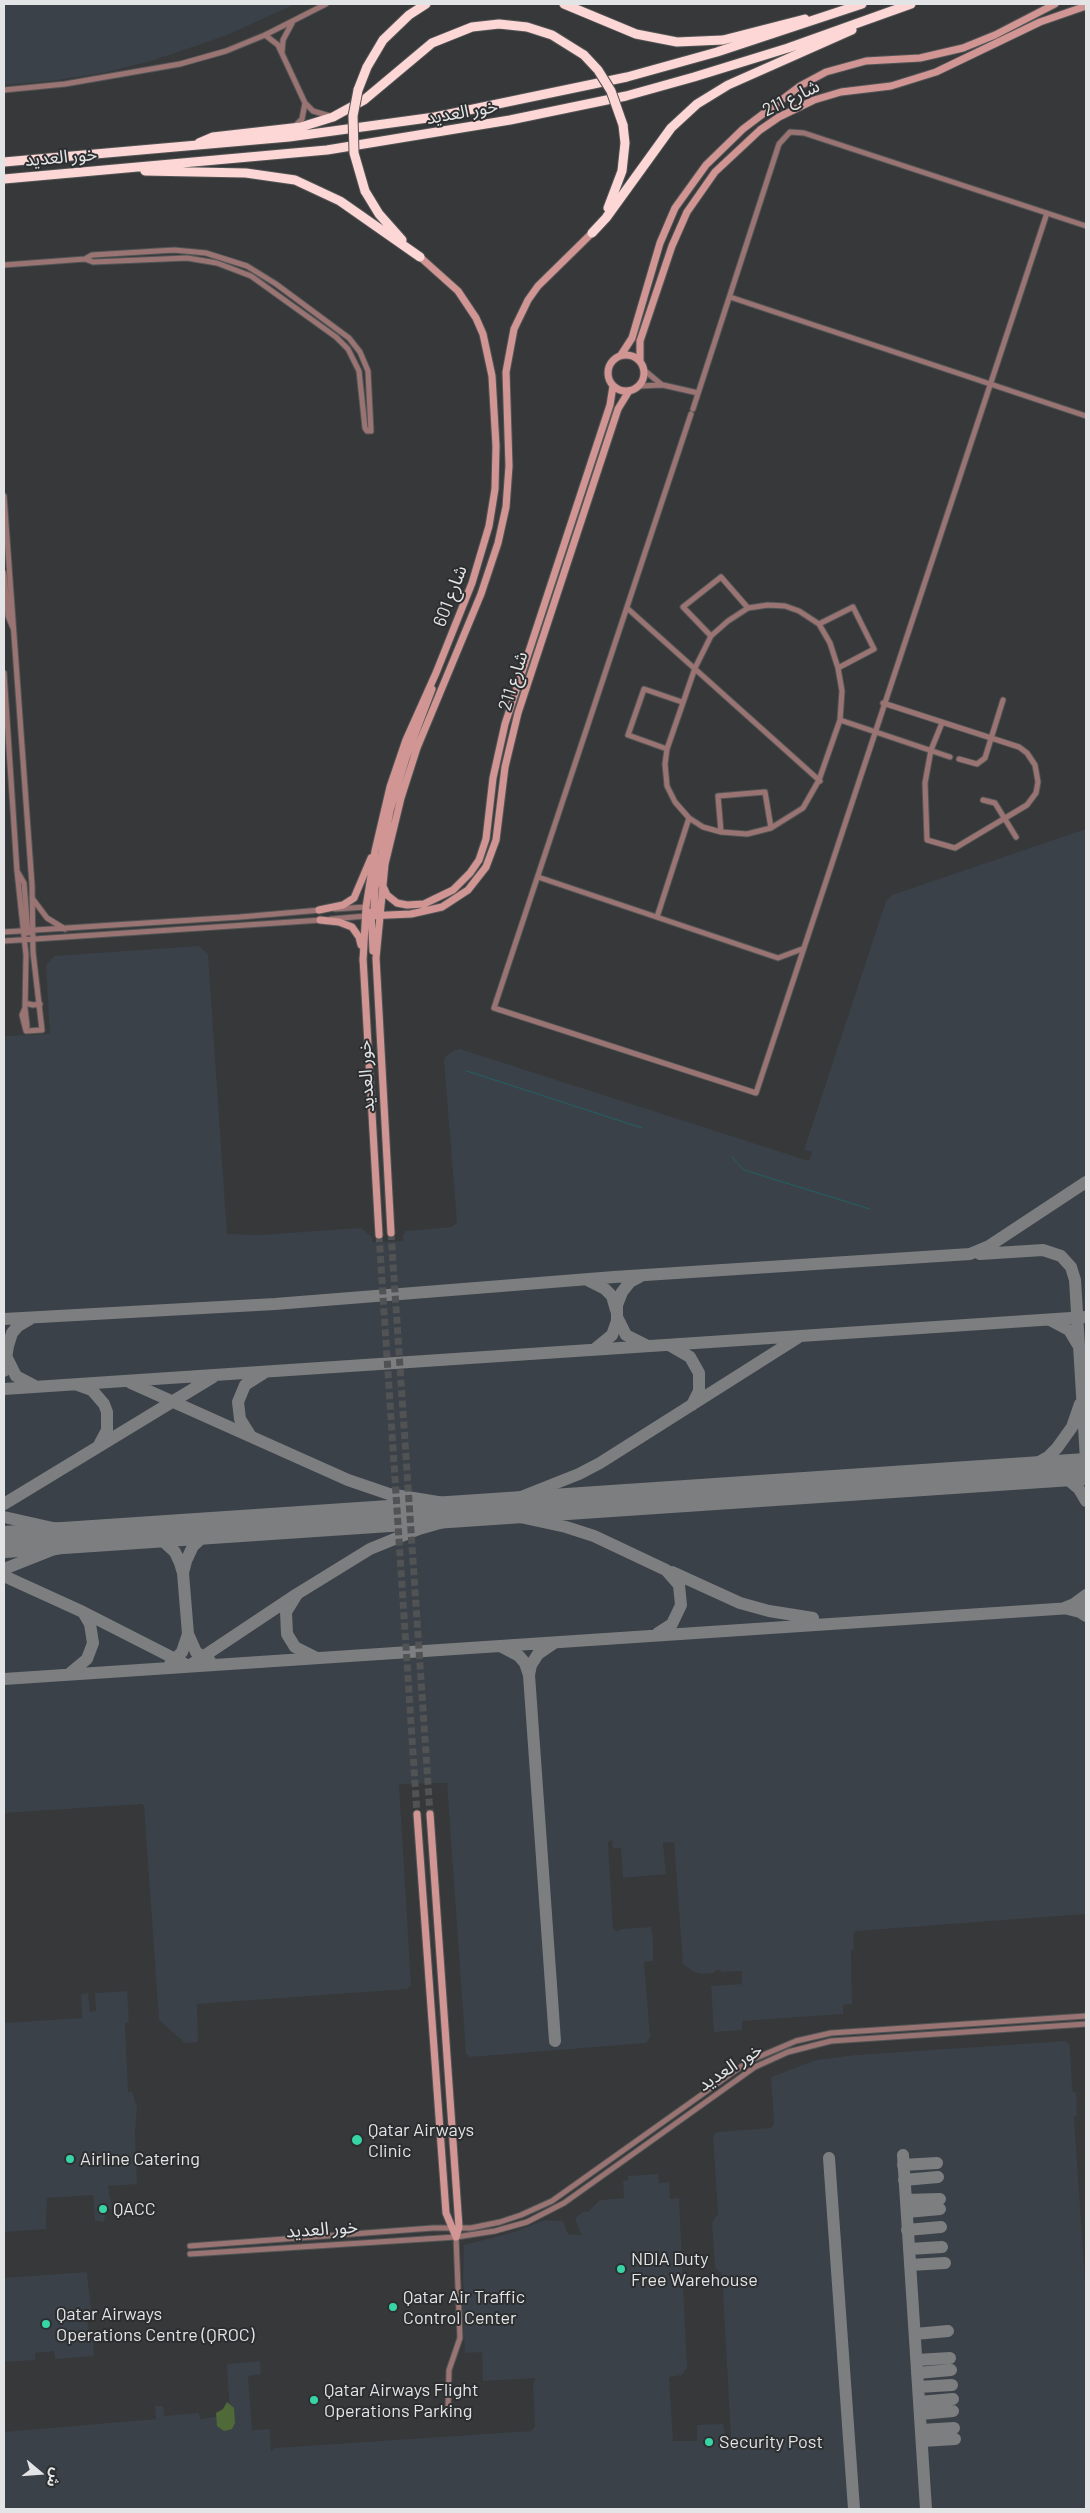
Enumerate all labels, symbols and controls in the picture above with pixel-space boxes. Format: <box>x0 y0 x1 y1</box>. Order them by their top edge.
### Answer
street label: شارع 211 <box>759 75 823 121</box>
street label: خور العديد <box>425 95 499 129</box>
street label: خور العديد <box>24 143 98 171</box>
street label: شارع 601 <box>428 562 472 630</box>
street label: شارع 211 <box>494 649 532 713</box>
street label: خور العديد <box>353 1039 379 1113</box>
street label: خور العديد <box>694 2038 766 2096</box>
place label: Qatar Airways Clinic <box>368 2119 474 2162</box>
marker: Qatar Airways Clinic <box>350 2133 364 2147</box>
place label: Airline Catering <box>80 2148 200 2170</box>
marker: Airline Catering <box>64 2153 76 2165</box>
place label: QACC <box>113 2198 156 2220</box>
marker: QACC <box>97 2203 109 2215</box>
street label: خور العديد <box>285 2216 359 2242</box>
place label: NDIA Duty Free Warehouse <box>631 2248 758 2290</box>
marker: NDIA Duty Free Warehouse <box>615 2263 627 2275</box>
place label: Qatar Air Traffic Control Center <box>403 2286 525 2328</box>
marker: Qatar Air Traffic Control Center <box>387 2301 399 2313</box>
place label: Qatar Airways Operations Centre (QROC) <box>56 2303 254 2346</box>
marker: Qatar Airways Operations Centre (QROC) <box>40 2318 52 2330</box>
place label: Qatar Airways Flight Operations Parking <box>324 2379 479 2422</box>
marker: Qatar Airways Flight Operations Parking <box>308 2394 320 2406</box>
place label: Security Post <box>719 2431 823 2453</box>
marker: Security Post <box>703 2436 715 2448</box>
north arrow <box>15 2448 65 2498</box>
text: ش <box>44 2466 66 2490</box>

